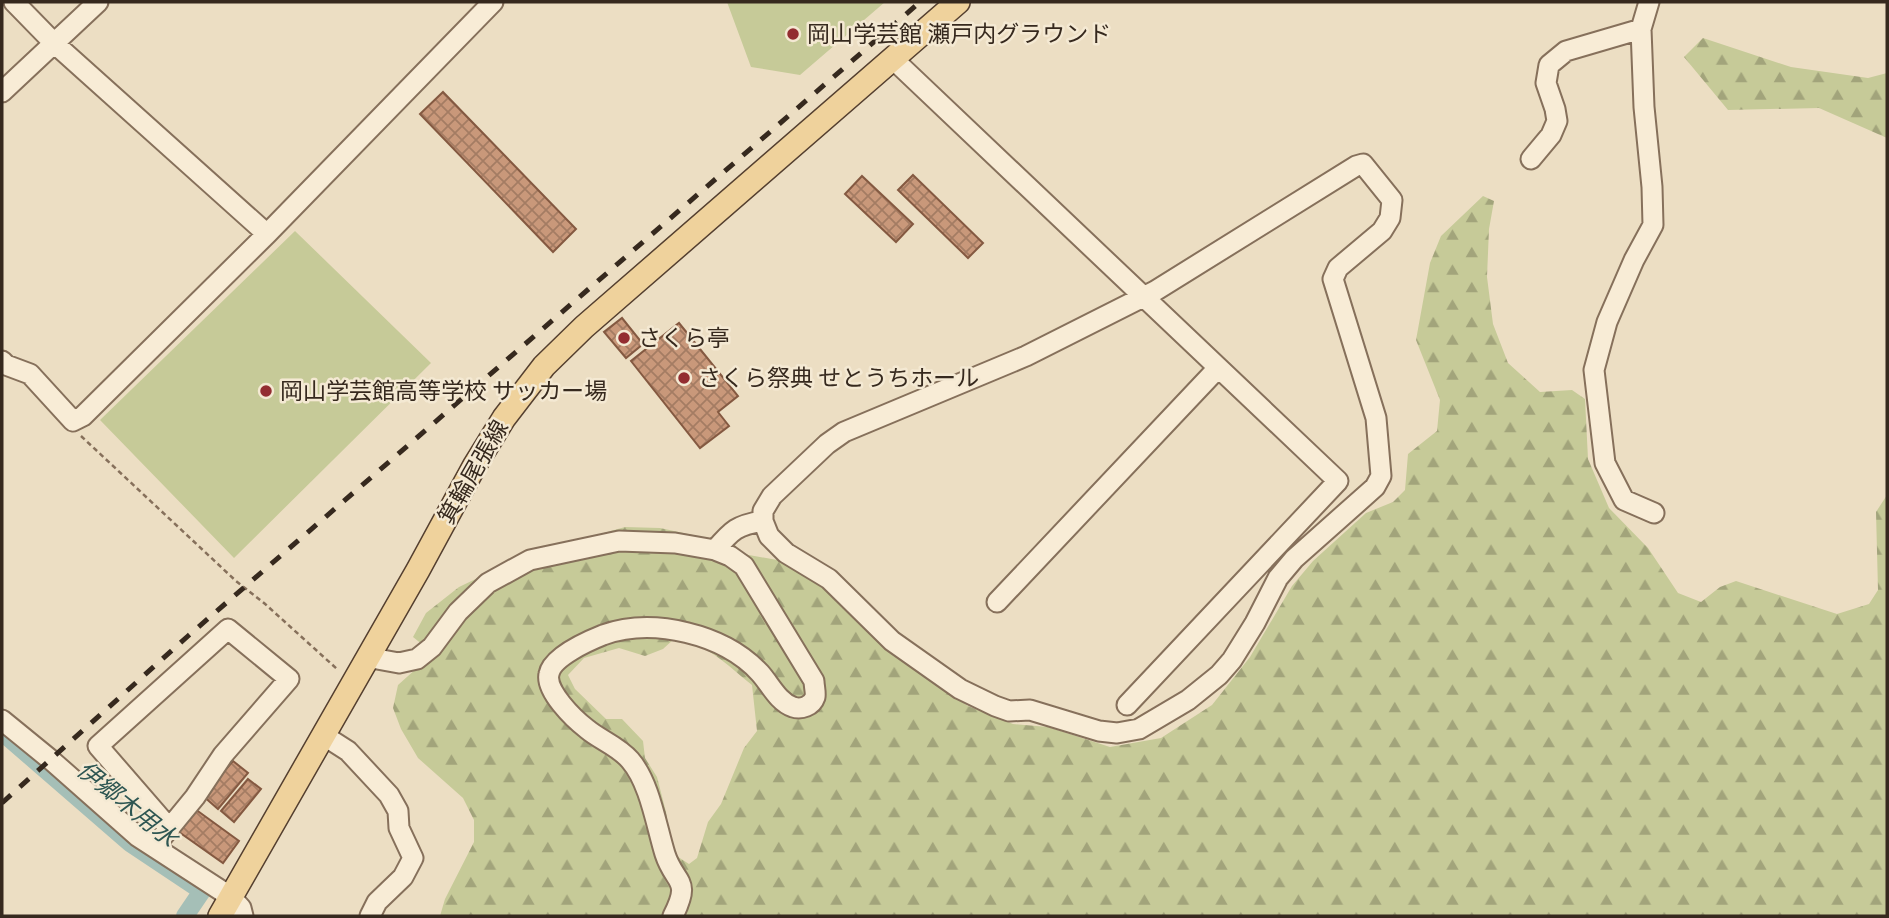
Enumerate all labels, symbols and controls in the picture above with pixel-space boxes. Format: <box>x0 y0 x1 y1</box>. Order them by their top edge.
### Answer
place label: 岡山学芸館 瀬戸内グラウンド <box>807 20 1111 48</box>
marker: 岡山学芸館 瀬戸内グラウンド <box>785 26 801 42</box>
place label: さくら亭 <box>638 324 730 352</box>
marker: さくら亭 <box>616 330 632 346</box>
place label: さくら祭典 せとうちホール <box>698 364 979 392</box>
marker: さくら祭典 せとうちホール <box>676 370 692 386</box>
place label: 岡山学芸館高等学校 サッカー場 <box>280 377 607 405</box>
marker: 岡山学芸館高等学校 サッカー場 <box>258 383 274 399</box>
street label: 箕輪尾張線 <box>432 415 514 529</box>
water label: 伊郷木用水 <box>72 755 185 855</box>

